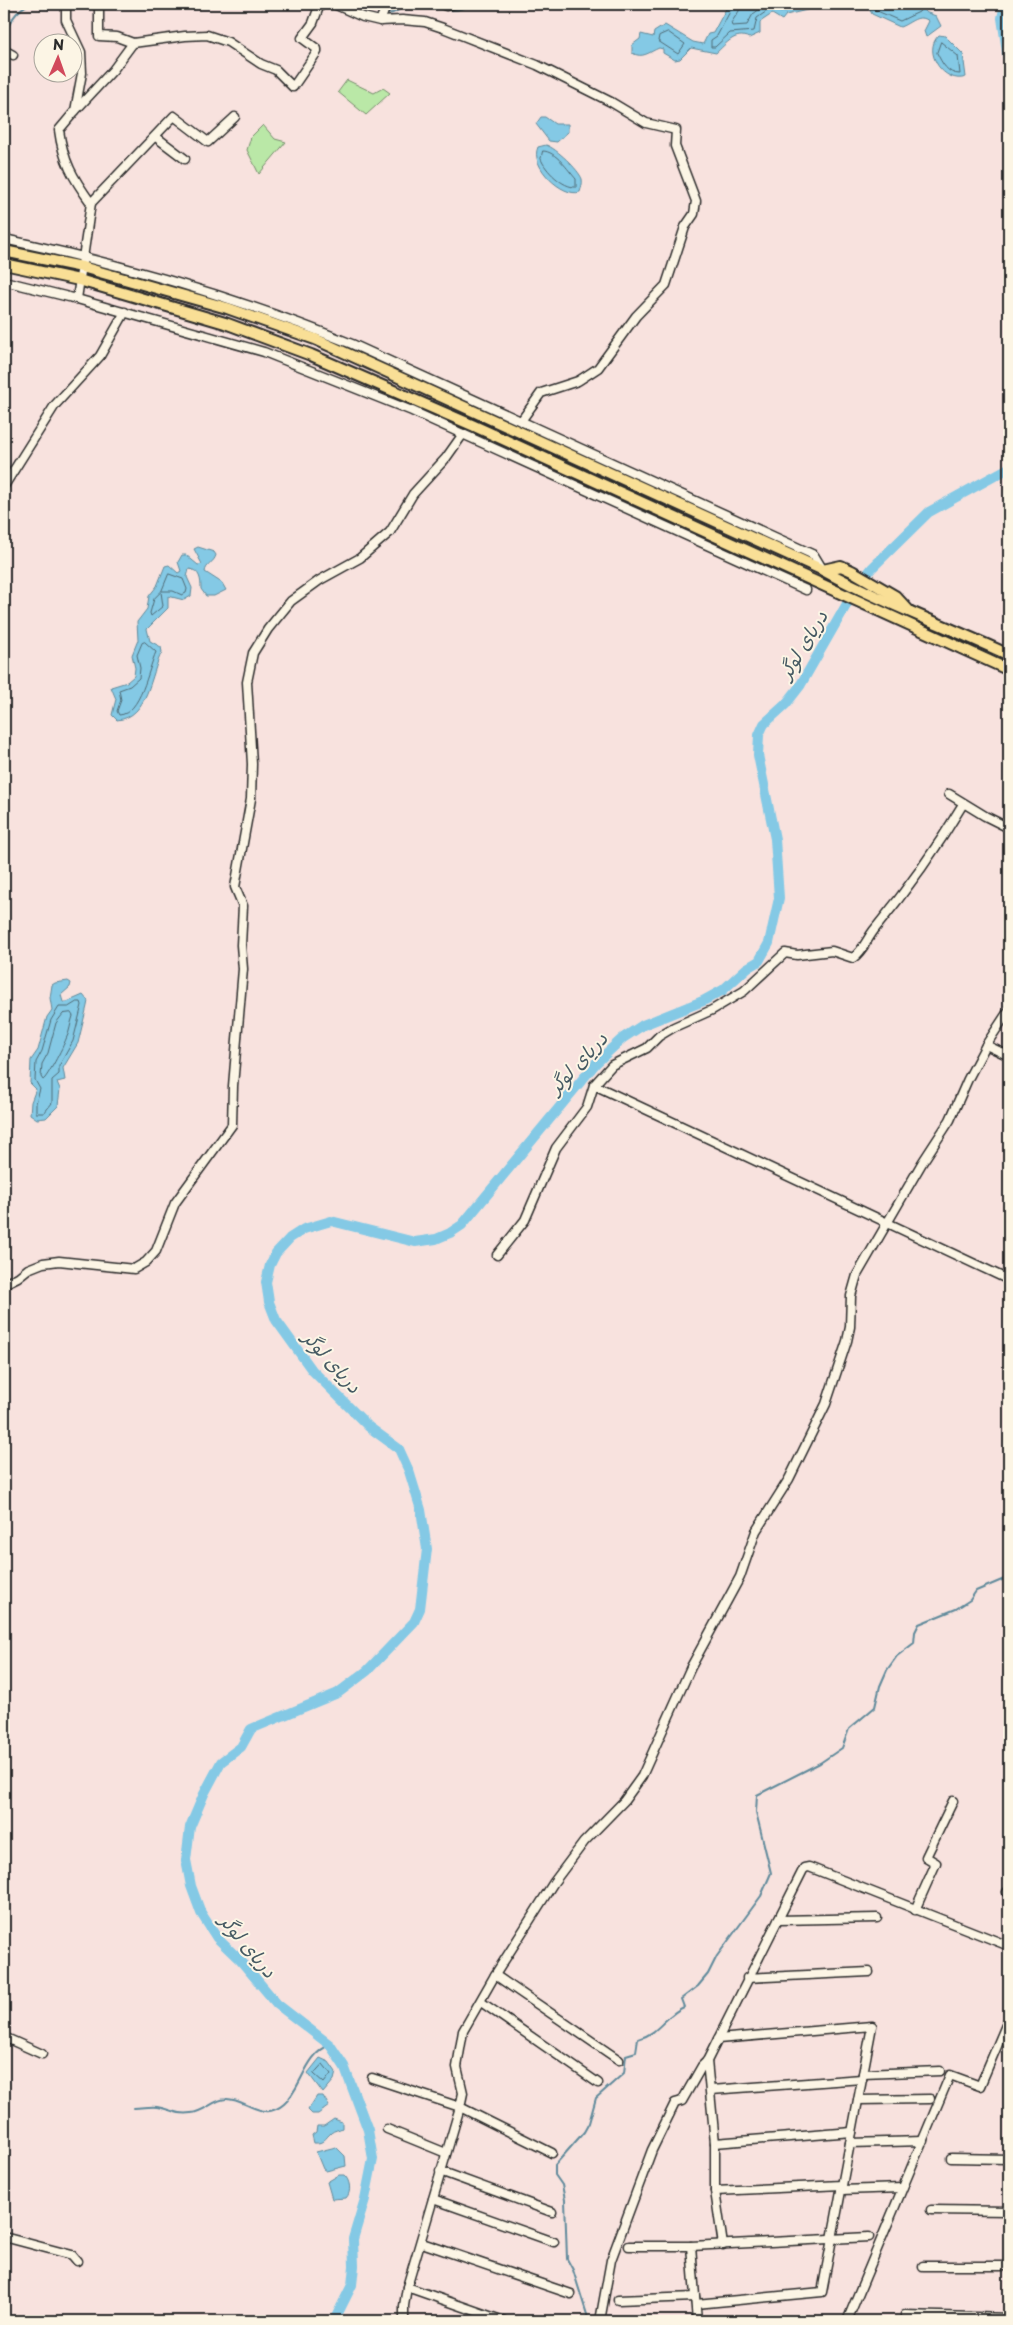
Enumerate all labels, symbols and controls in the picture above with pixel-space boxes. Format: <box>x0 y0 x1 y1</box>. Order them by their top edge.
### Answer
north arrow <box>32 32 82 82</box>
text: N <box>53 34 64 55</box>
water label: دریای لوگر <box>769 604 834 686</box>
water label: دریای لوگر <box>539 1025 613 1101</box>
water label: دریای لوگر <box>295 1321 369 1399</box>
water label: دریای لوگر <box>212 1905 284 1983</box>

